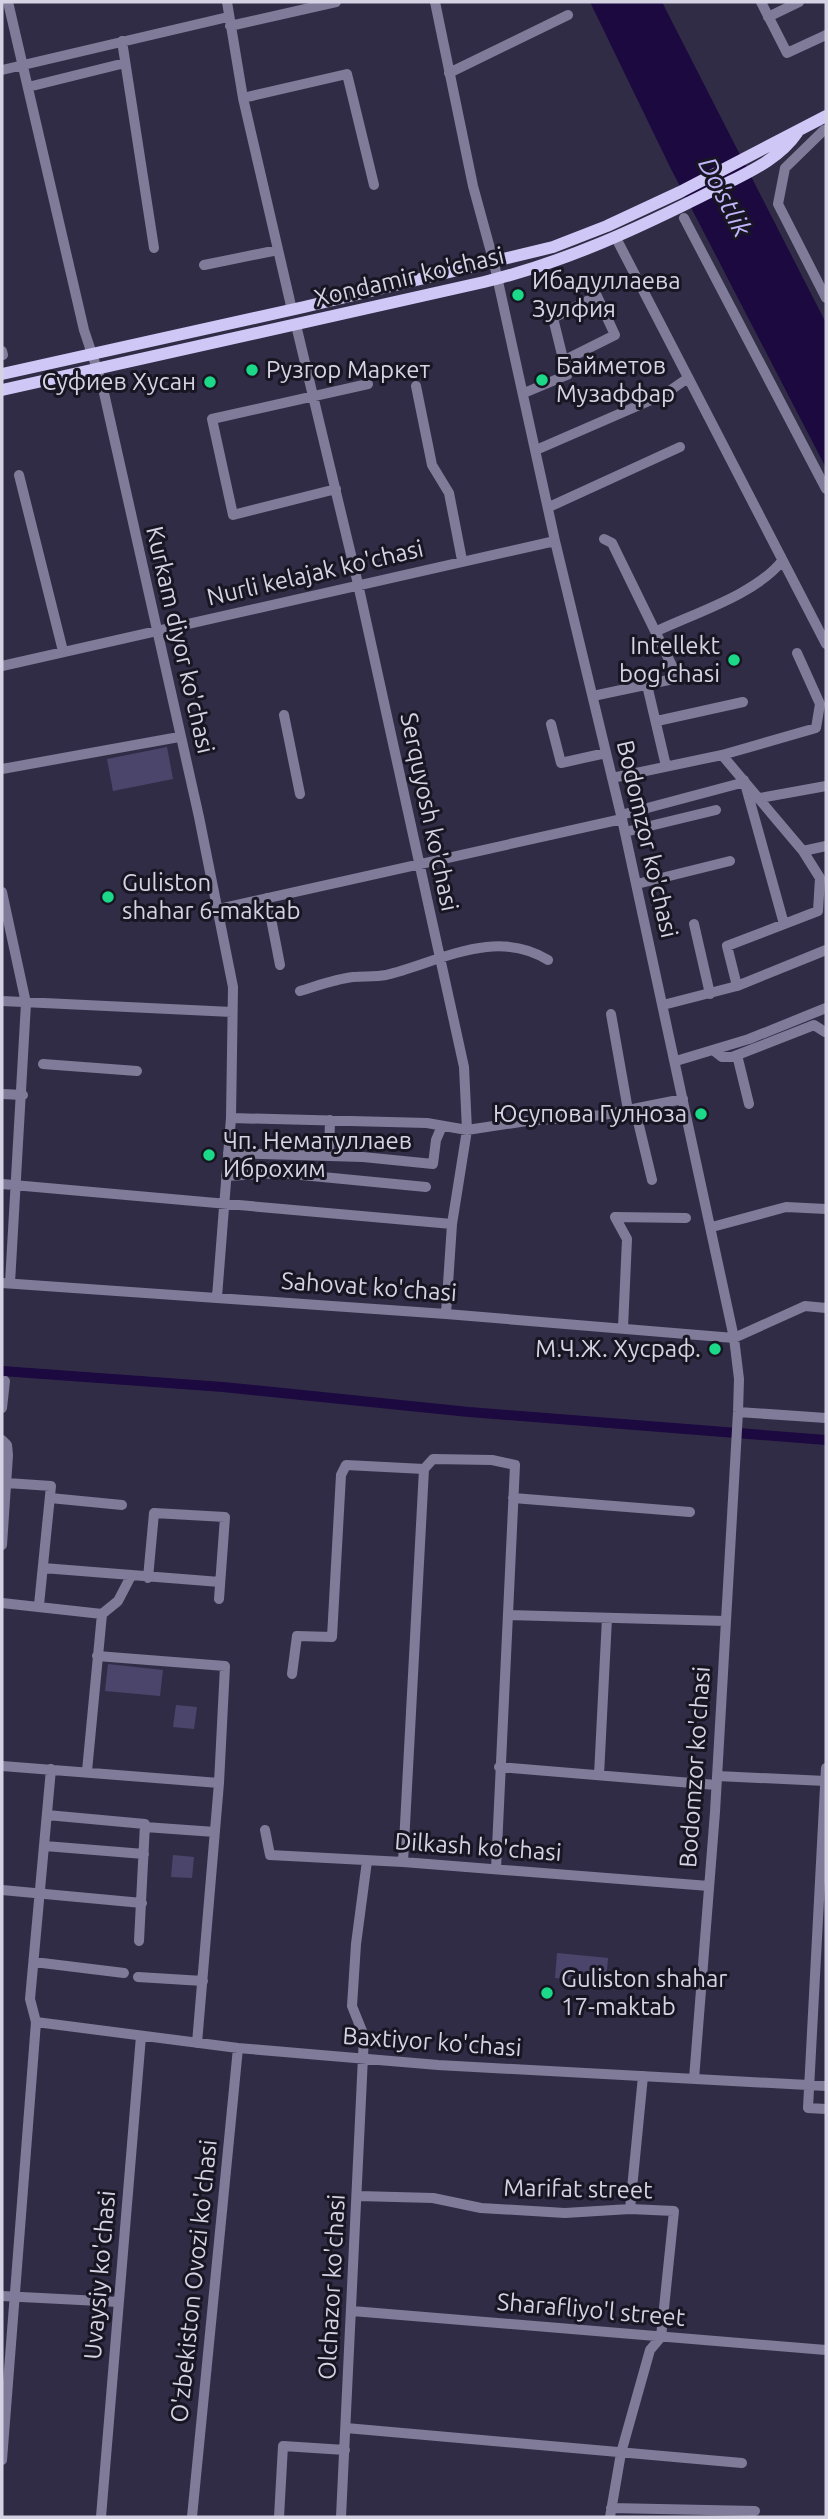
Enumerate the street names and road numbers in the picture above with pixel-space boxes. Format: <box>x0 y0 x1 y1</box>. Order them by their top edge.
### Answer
street label: Xondamir ko'chasi <box>311 242 507 312</box>
street label: Kurkam diyor ko'chasi <box>141 524 220 756</box>
street label: Nurli kelajak ko'chasi <box>204 534 426 611</box>
street label: Serquyosh ko'chasi <box>395 710 464 914</box>
street label: Bodomzor ko'chasi <box>612 737 683 940</box>
street label: Sahovat ko'chasi <box>280 1267 458 1306</box>
street label: Bodomzor ko'chasi <box>674 1665 715 1869</box>
street label: Dilkash ko'chasi <box>394 1827 563 1866</box>
street label: Baxtiyor ko'chasi <box>342 2022 523 2061</box>
street label: O'zbekiston Ovozi ko'chasi <box>165 2138 222 2424</box>
street label: Marifat street <box>503 2174 653 2203</box>
street label: Uvaysiy ko'chasi <box>79 2189 120 2361</box>
street label: Olchazor ko'chasi <box>313 2193 350 2381</box>
street label: Sharafliyo'l street <box>496 2288 687 2331</box>

